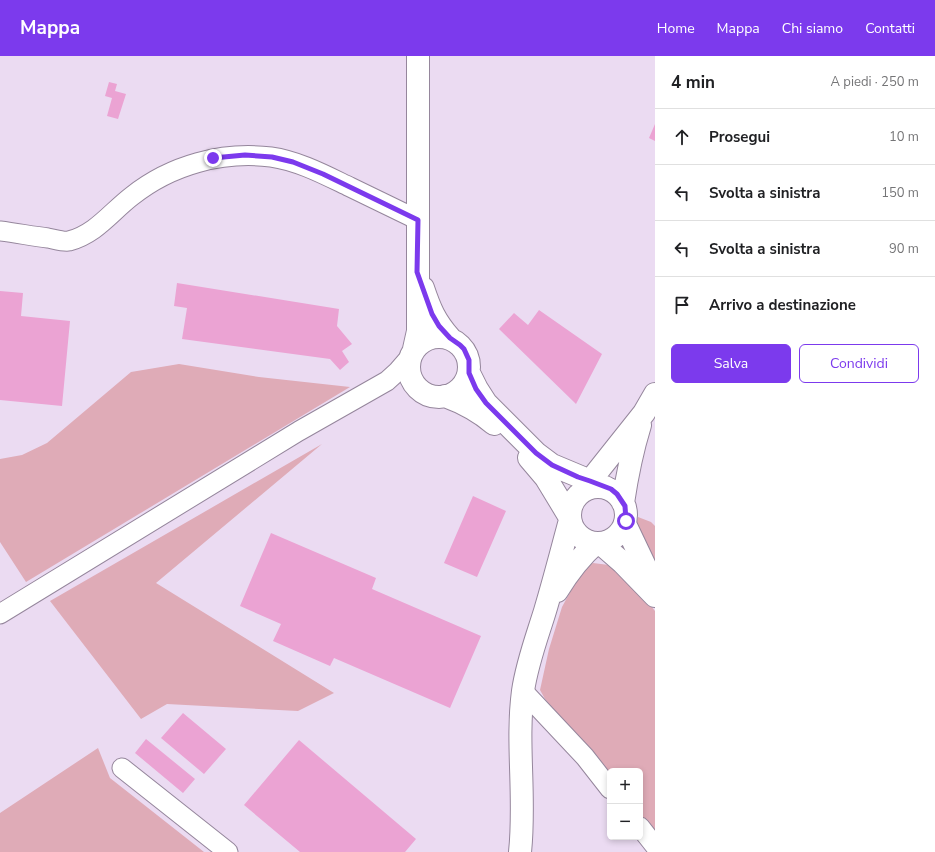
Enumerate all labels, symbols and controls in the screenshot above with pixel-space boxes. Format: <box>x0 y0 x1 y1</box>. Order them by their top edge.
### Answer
text: Mappa <box>20 15 80 41</box>
text: Home <box>657 19 695 38</box>
text: Mappa <box>717 19 760 38</box>
text: Chi siamo <box>782 19 843 38</box>
text: Contatti <box>865 19 915 38</box>
text: 4 min <box>671 71 715 94</box>
text: A piedi · 250 m <box>831 73 919 91</box>
icon: ahead <box>671 126 693 148</box>
text: Prosegui <box>709 127 770 147</box>
text: 10 m <box>889 128 919 146</box>
route end <box>204 149 222 167</box>
icon: left <box>671 182 693 204</box>
text: Svolta a sinistra <box>709 183 820 203</box>
text: 150 m <box>881 184 919 202</box>
icon: left <box>671 238 693 260</box>
text: Svolta a sinistra <box>709 239 820 259</box>
text: 90 m <box>889 240 919 258</box>
icon: arrive <box>671 294 693 316</box>
text: Arrivo a destinazione <box>709 295 856 315</box>
button: Salva <box>671 344 791 383</box>
button: Condividi <box>799 344 919 383</box>
route start <box>617 512 635 530</box>
map controls <box>607 768 643 840</box>
button: + <box>607 768 643 804</box>
button: − <box>607 804 643 840</box>

